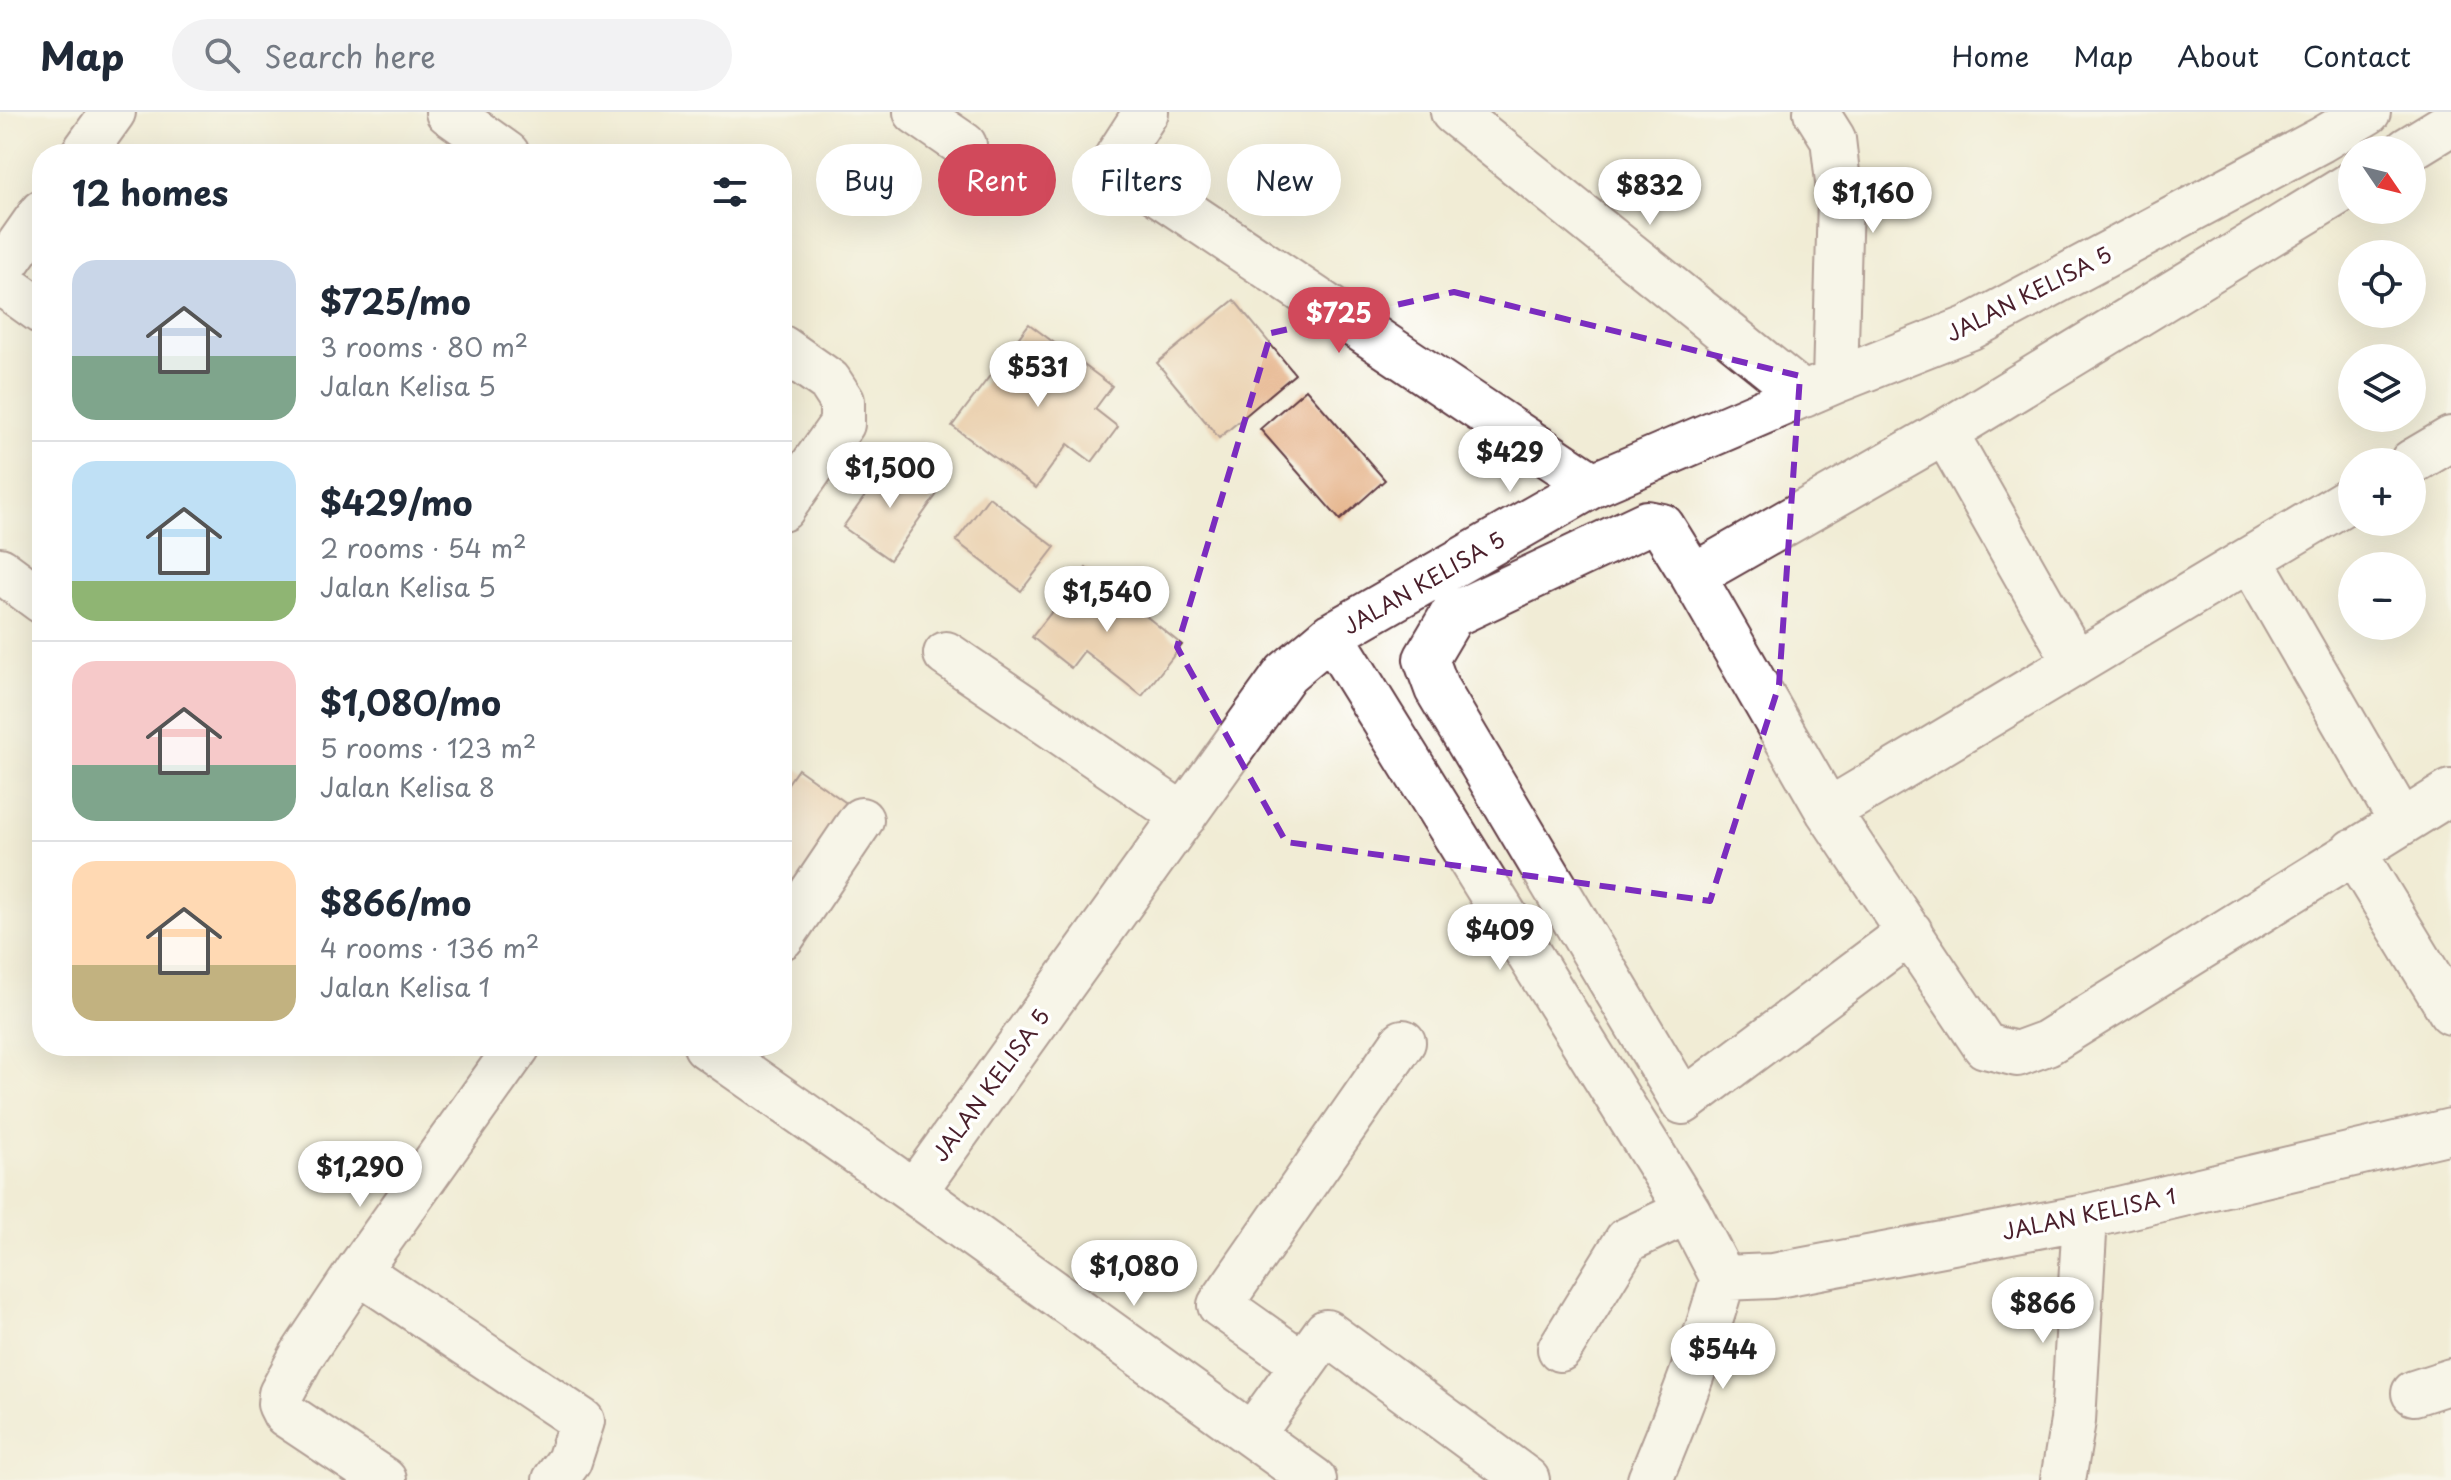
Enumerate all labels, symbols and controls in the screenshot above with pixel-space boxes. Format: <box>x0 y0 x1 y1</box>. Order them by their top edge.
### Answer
search box <box>172 19 732 91</box>
text: Map <box>40 27 124 84</box>
icon: search <box>200 33 244 77</box>
text: Search here <box>264 33 436 78</box>
text: Home <box>1951 34 2029 77</box>
text: Map <box>2073 34 2133 77</box>
text: About <box>2177 34 2259 77</box>
text: Contact <box>2303 34 2411 77</box>
north arrow <box>2338 136 2426 224</box>
map controls <box>2338 136 2426 640</box>
chip: Buy <box>816 144 922 216</box>
chip: Rent <box>938 144 1056 216</box>
chip: Filters <box>1072 144 1211 216</box>
chip: New <box>1227 144 1341 216</box>
pin: $832 <box>1603 159 1697 227</box>
text: $832 <box>1616 165 1684 204</box>
text: 12 homes <box>72 166 228 218</box>
pin: $1,160 <box>1808 167 1938 235</box>
icon: filters <box>708 170 752 214</box>
text: $1,160 <box>1832 173 1914 212</box>
street label: JALAN KELISA 5 <box>1940 237 2117 349</box>
button: locate <box>2338 240 2426 328</box>
text: $725/mo <box>320 275 471 327</box>
pin: $725 <box>1292 287 1386 355</box>
icon: home <box>136 292 232 388</box>
text: $725 <box>1306 293 1372 332</box>
text: 3 rooms · 80 m² <box>320 327 528 366</box>
pin: $531 <box>991 341 1085 409</box>
button: layers <box>2338 344 2426 432</box>
text: $531 <box>1008 347 1069 386</box>
text: Jalan Kelisa 5 <box>320 366 496 405</box>
pin: $429 <box>1463 426 1557 494</box>
text: $429 <box>1476 432 1544 471</box>
pin: $1,500 <box>825 442 955 510</box>
text: $1,500 <box>845 448 935 487</box>
button: + <box>2338 448 2426 536</box>
text: $429/mo <box>320 476 473 528</box>
icon: home <box>136 493 232 589</box>
street label: JALAN KELISA 5 <box>1336 522 1511 642</box>
text: 2 rooms · 54 m² <box>320 528 527 567</box>
button: − <box>2338 552 2426 640</box>
pin: $1,540 <box>1042 566 1172 634</box>
text: Jalan Kelisa 5 <box>320 567 496 606</box>
text: $1,540 <box>1062 572 1152 611</box>
text: $1,080/mo <box>320 676 501 728</box>
icon: home <box>136 693 232 789</box>
text: 5 rooms · 123 m² <box>320 728 536 767</box>
text: Jalan Kelisa 8 <box>320 767 495 806</box>
text: $866/mo <box>320 876 471 928</box>
icon: home <box>136 893 232 989</box>
pin: $409 <box>1453 904 1547 972</box>
text: $409 <box>1465 910 1535 949</box>
text: 4 rooms · 136 m² <box>320 928 540 967</box>
text: Jalan Kelisa 1 <box>320 967 490 1006</box>
street label: JALAN KELISA 5 <box>923 1001 1057 1168</box>
pin: $1,290 <box>295 1141 425 1209</box>
text: $1,290 <box>316 1147 404 1186</box>
street label: JALAN KELISA 1 <box>1999 1178 2179 1247</box>
pin: $1,080 <box>1069 1240 1199 1308</box>
text: $1,080 <box>1089 1246 1179 1285</box>
pin: $866 <box>1996 1277 2090 1345</box>
text: $866 <box>2010 1283 2076 1322</box>
pin: $544 <box>1676 1323 1770 1391</box>
text: $544 <box>1689 1329 1757 1368</box>

